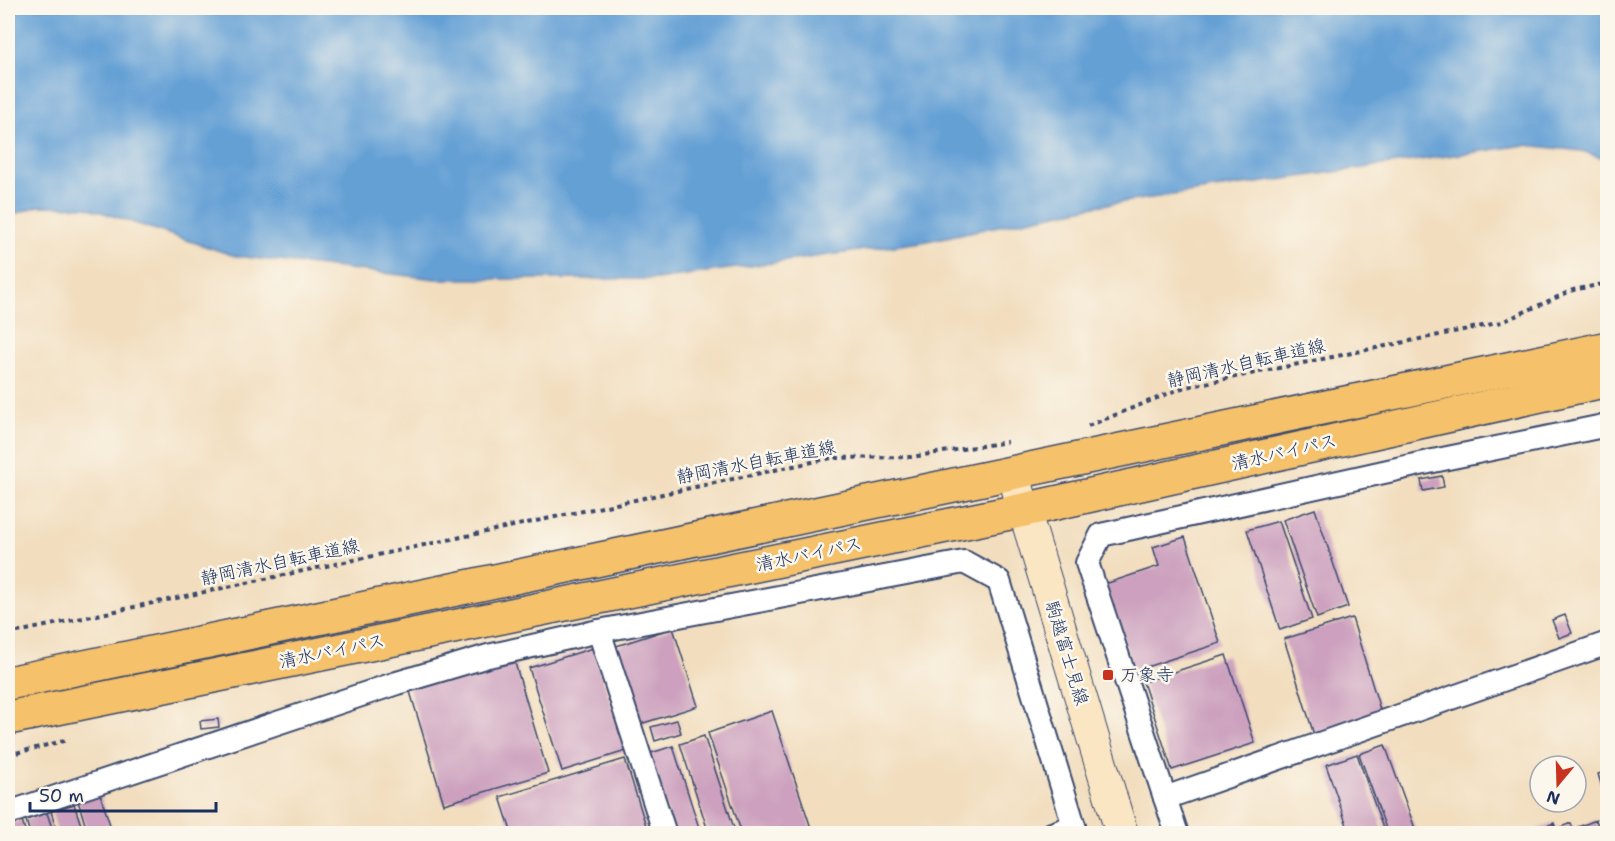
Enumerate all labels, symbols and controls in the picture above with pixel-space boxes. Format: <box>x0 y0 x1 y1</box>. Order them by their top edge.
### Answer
street label: 静岡清水自転車道線 <box>1164 333 1328 393</box>
street label: 清水バイパス <box>1229 428 1339 476</box>
street label: 静岡清水自転車道線 <box>674 435 838 489</box>
street label: 清水バイパス <box>754 531 864 577</box>
street label: 静岡清水自転車道線 <box>198 533 362 591</box>
street label: 駒越富士見線 <box>1040 598 1094 708</box>
street label: 清水バイパス <box>277 628 387 674</box>
place label: 万象寺 <box>1120 663 1174 687</box>
marker: 万象寺 <box>1101 668 1115 682</box>
north arrow <box>1528 754 1588 814</box>
scale bar <box>30 775 216 813</box>
text: 50 m <box>39 784 84 808</box>
text: N <box>1544 786 1563 810</box>

